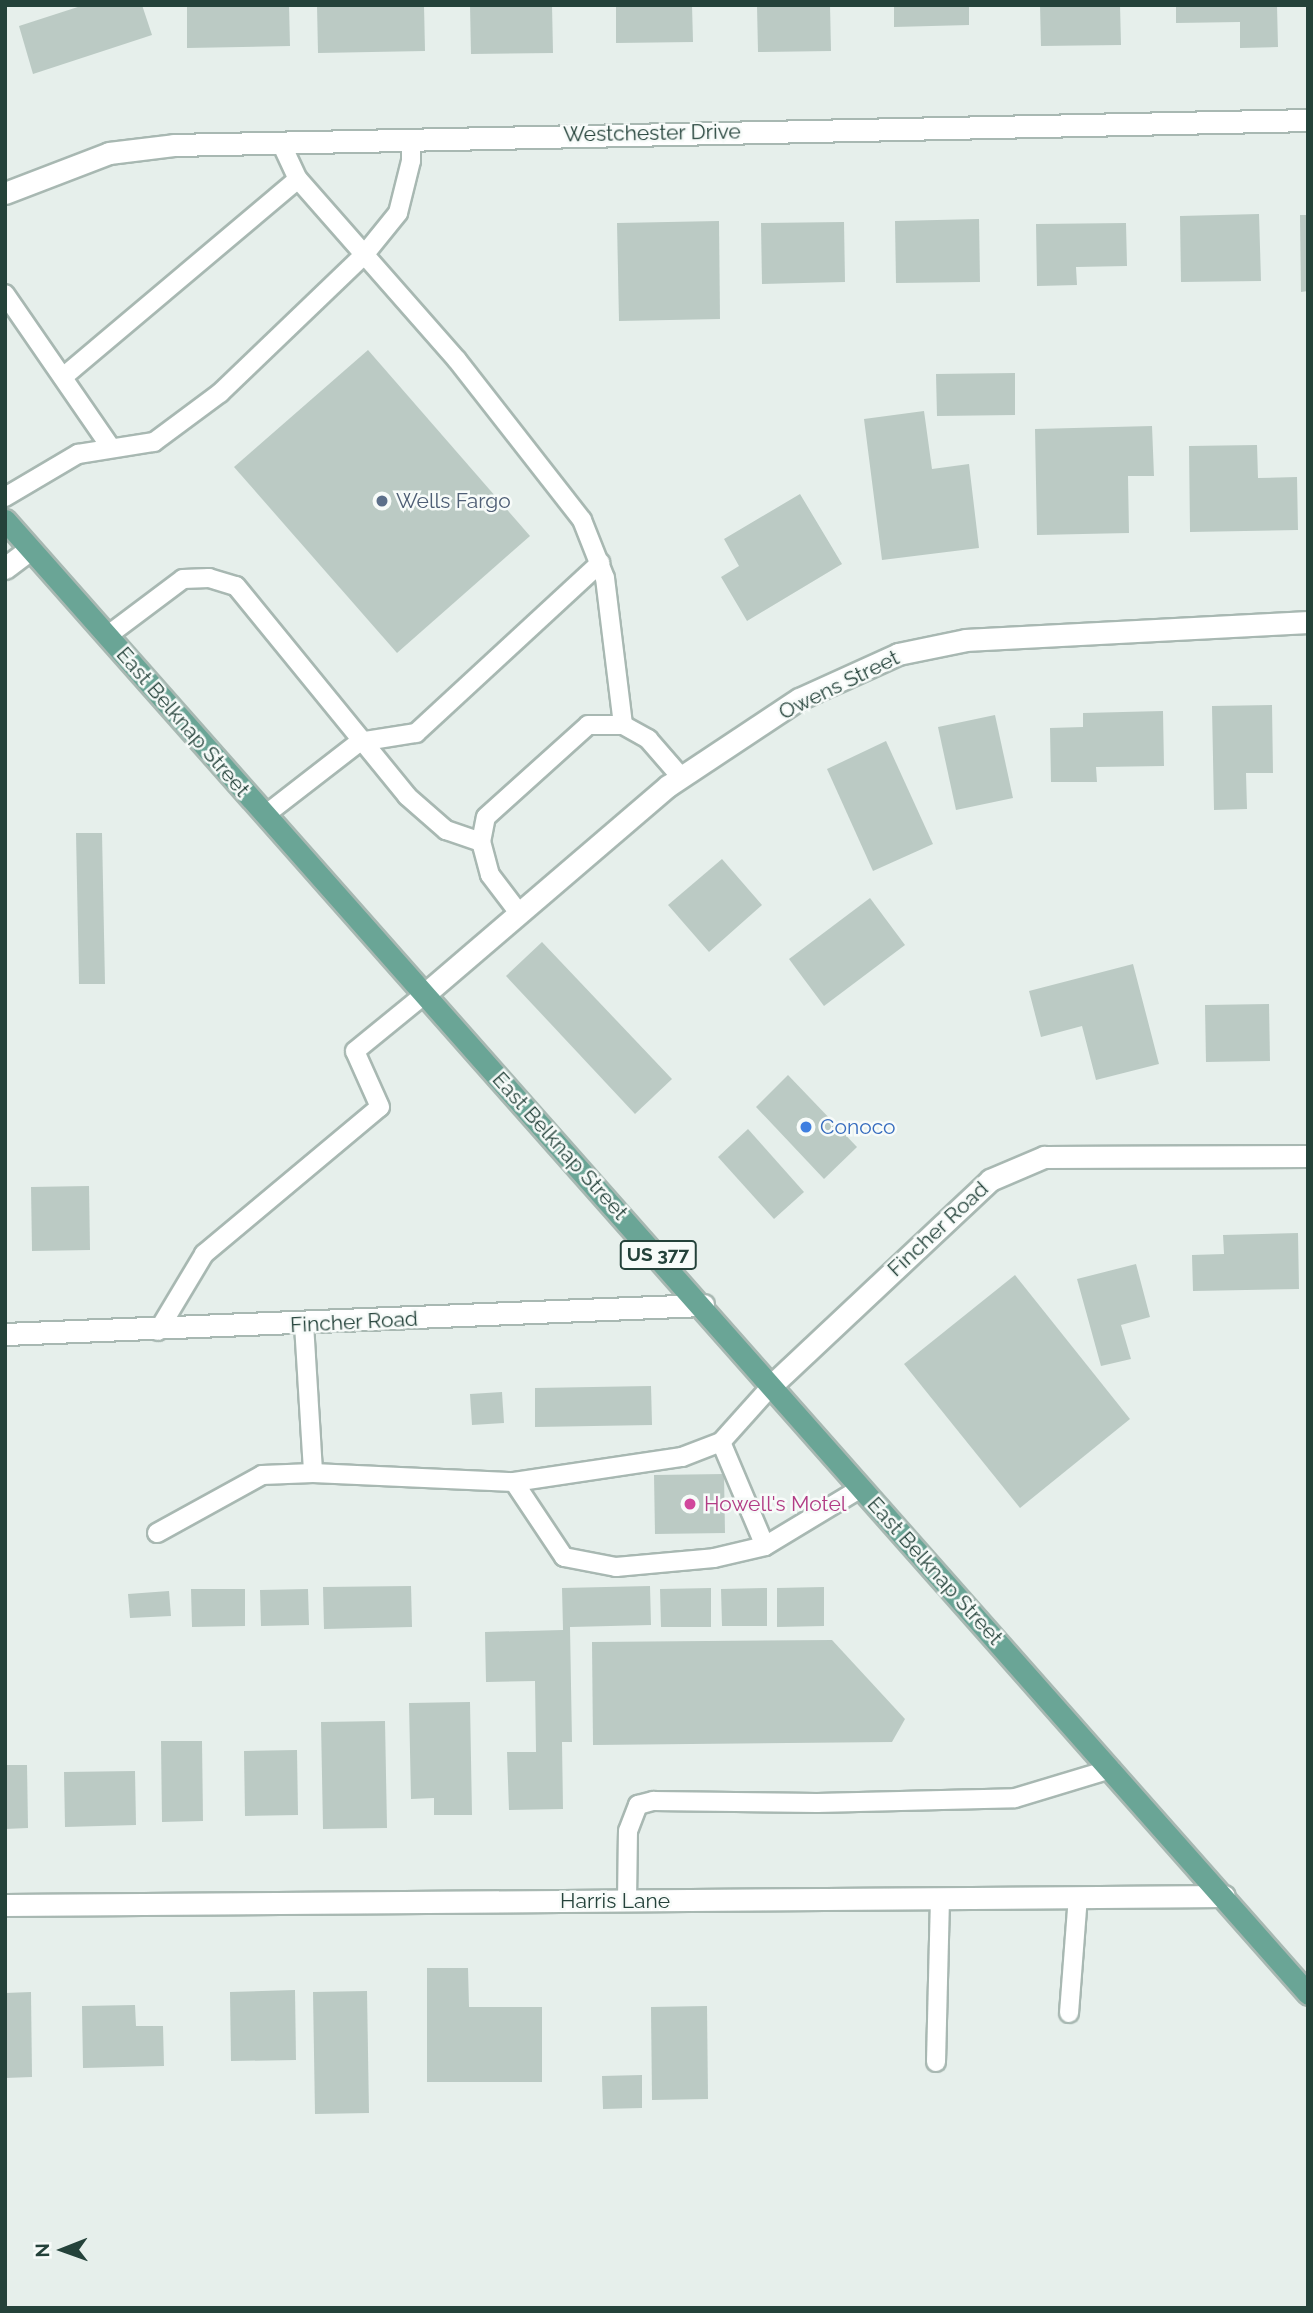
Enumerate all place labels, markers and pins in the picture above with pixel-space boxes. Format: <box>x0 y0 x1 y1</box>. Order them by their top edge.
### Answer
place label: Wells Fargo <box>396 488 511 514</box>
marker: Wells Fargo <box>374 493 390 509</box>
place label: Conoco <box>820 1114 896 1140</box>
marker: Conoco <box>798 1119 814 1135</box>
place label: Howell's Motel <box>704 1491 846 1517</box>
marker: Howell's Motel <box>682 1496 698 1512</box>

